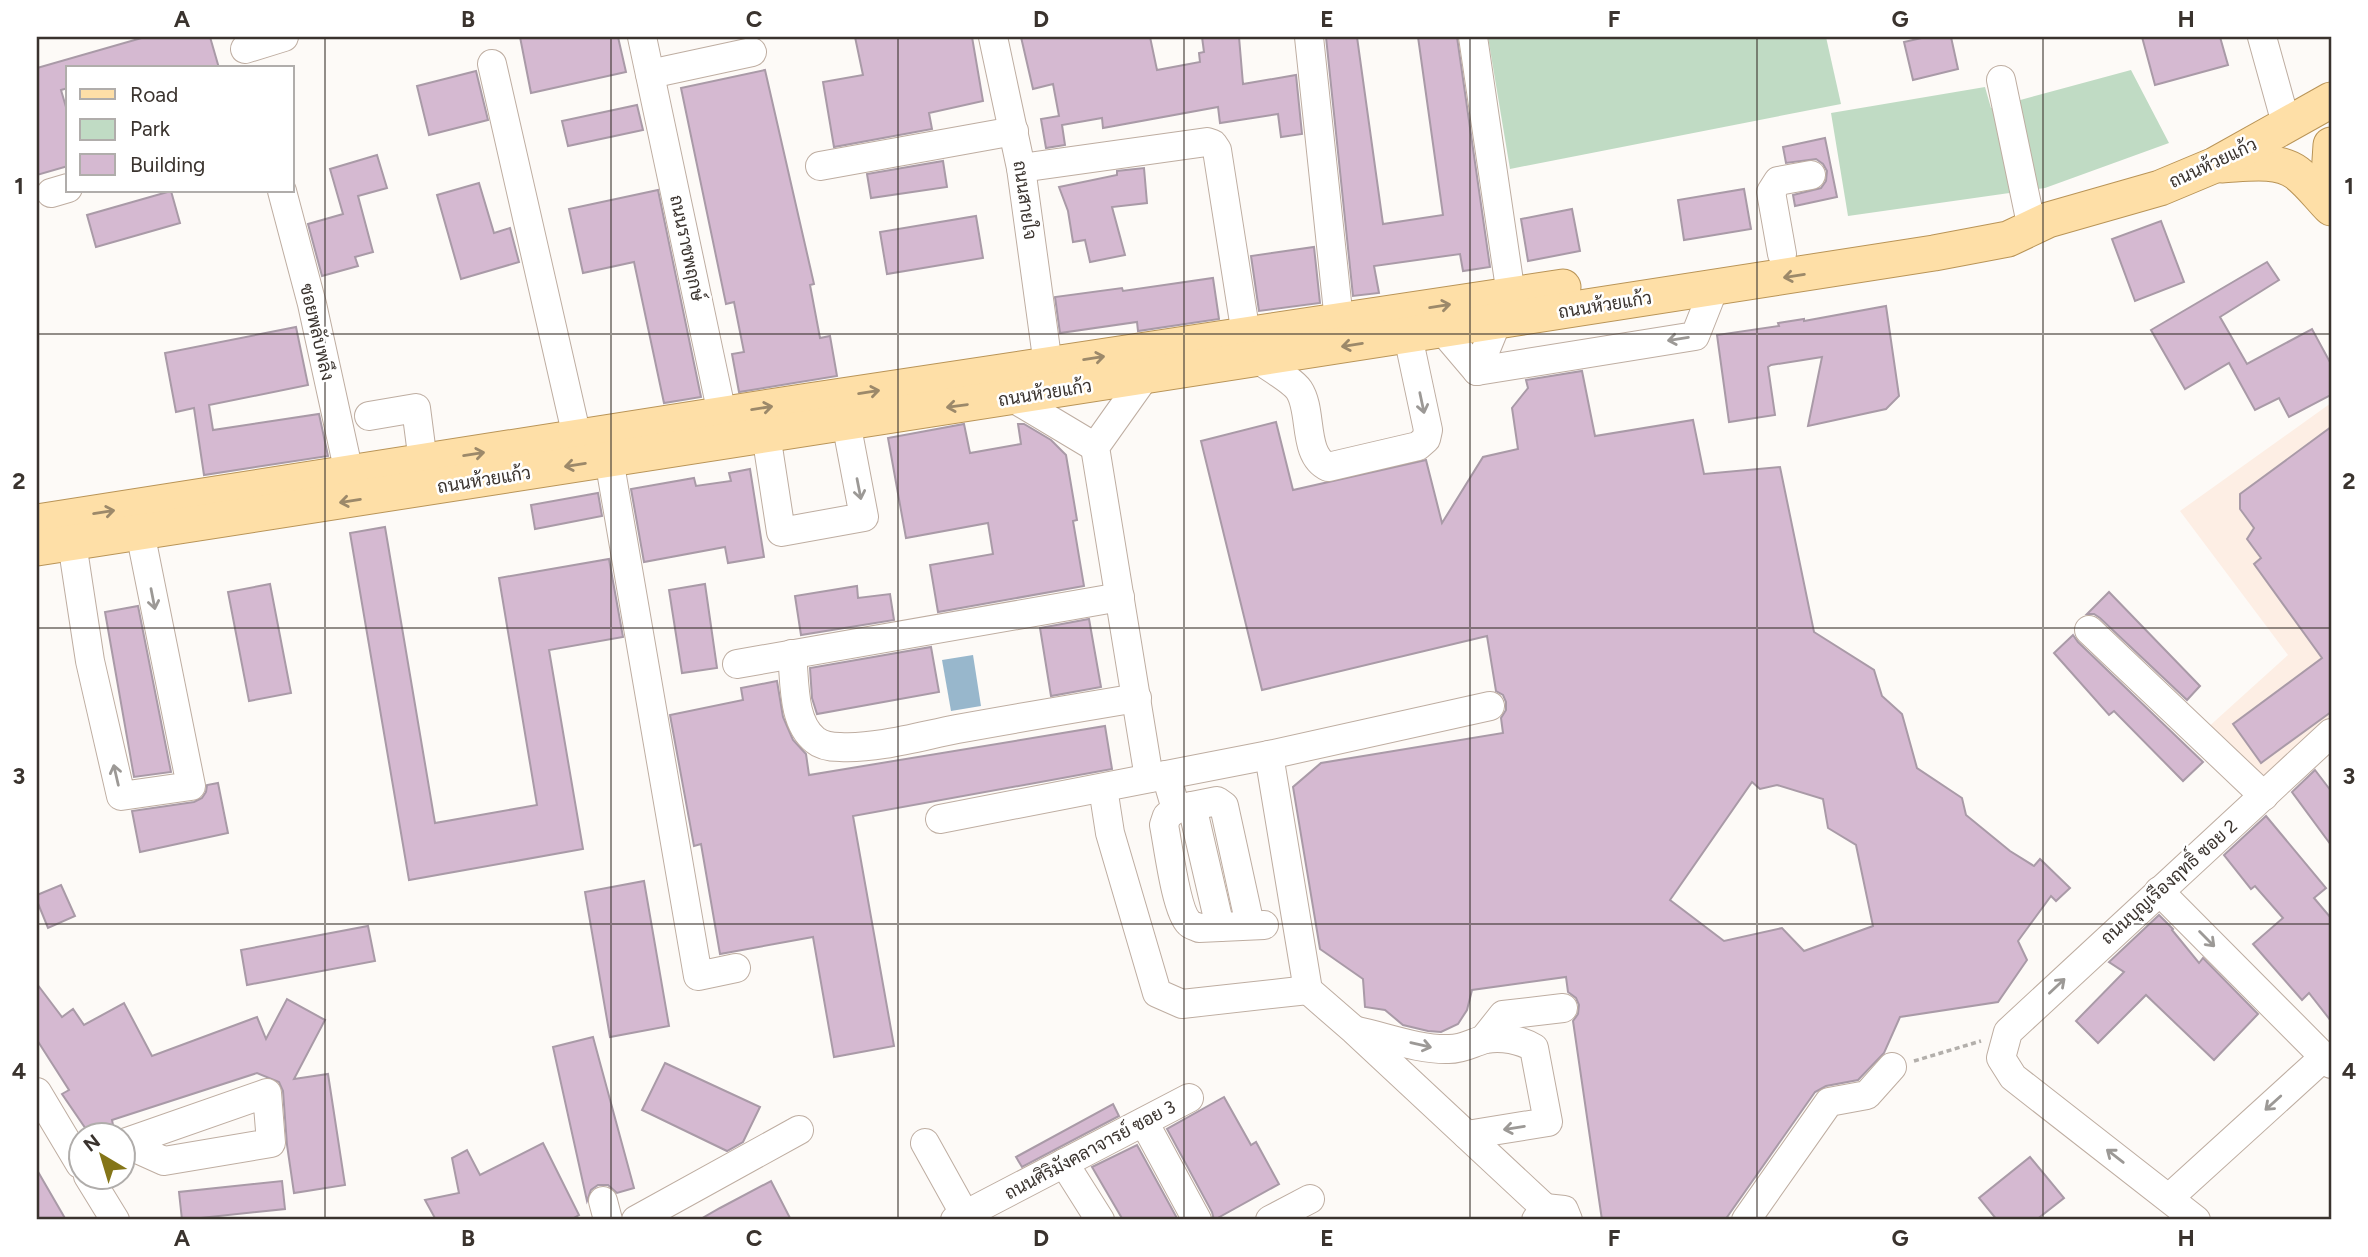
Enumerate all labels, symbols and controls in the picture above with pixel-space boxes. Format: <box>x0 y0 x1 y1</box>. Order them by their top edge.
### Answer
text: A <box>174 5 191 33</box>
text: B <box>461 5 475 33</box>
text: C <box>746 5 763 33</box>
text: D <box>1033 5 1049 33</box>
text: E <box>1320 5 1334 33</box>
text: F <box>1608 5 1621 33</box>
text: G <box>1891 5 1909 33</box>
text: H <box>2177 5 2195 33</box>
legend <box>66 66 294 192</box>
text: Road <box>130 82 178 107</box>
text: Park <box>130 116 171 141</box>
street label: ถนนห้วยแก้ว <box>2165 132 2260 193</box>
text: Building <box>130 152 205 177</box>
street label: ถนนสายใจ <box>1009 159 1043 241</box>
text: 1 <box>14 172 24 200</box>
text: 1 <box>2344 172 2354 200</box>
street label: ถนนราชพฤกษ์ <box>665 193 711 304</box>
one-way arrow <box>1783 269 1806 282</box>
street label: ซอยพลับพลึง <box>295 281 340 382</box>
street label: ถนนห้วยแก้ว <box>1557 286 1653 323</box>
one-way arrow <box>1428 299 1451 312</box>
one-way arrow <box>1667 333 1690 346</box>
one-way arrow <box>1341 339 1364 352</box>
one-way arrow <box>1082 351 1105 364</box>
street label: ถนนห้วยแก้ว <box>997 374 1093 411</box>
one-way arrow <box>857 385 880 398</box>
one-way arrow <box>1416 391 1430 414</box>
one-way arrow <box>947 400 969 413</box>
one-way arrow <box>750 401 773 414</box>
one-way arrow <box>462 447 485 460</box>
one-way arrow <box>564 459 586 472</box>
street label: ถนนห้วยแก้ว <box>436 461 532 498</box>
text: 2 <box>12 467 26 495</box>
text: 2 <box>2342 467 2356 495</box>
one-way arrow <box>853 477 866 500</box>
one-way arrow <box>339 495 362 508</box>
one-way arrow <box>92 505 115 518</box>
one-way arrow <box>147 587 161 610</box>
text: 3 <box>13 762 25 790</box>
text: 3 <box>2343 762 2355 790</box>
one-way arrow <box>109 764 122 787</box>
street label: ถนนบุญเรืองฤทธิ์ ซอย 2 <box>2093 811 2242 950</box>
one-way arrow <box>2199 931 2216 948</box>
one-way arrow <box>2048 977 2065 994</box>
one-way arrow <box>1409 1039 1432 1052</box>
text: 4 <box>12 1057 26 1085</box>
text: 4 <box>2342 1057 2356 1085</box>
street label: ถนนศิริมังคลาจารย์ ซอย 3 <box>1000 1094 1179 1204</box>
one-way arrow <box>2265 1095 2282 1112</box>
north arrow <box>66 1120 136 1190</box>
one-way arrow <box>1503 1122 1526 1135</box>
text: N <box>79 1129 105 1157</box>
one-way arrow <box>2106 1148 2124 1163</box>
text: A <box>174 1224 191 1252</box>
text: B <box>461 1224 475 1252</box>
text: C <box>746 1224 763 1252</box>
text: D <box>1033 1224 1049 1252</box>
text: E <box>1320 1224 1334 1252</box>
text: F <box>1608 1224 1621 1252</box>
text: G <box>1891 1224 1909 1252</box>
text: H <box>2177 1224 2195 1252</box>

